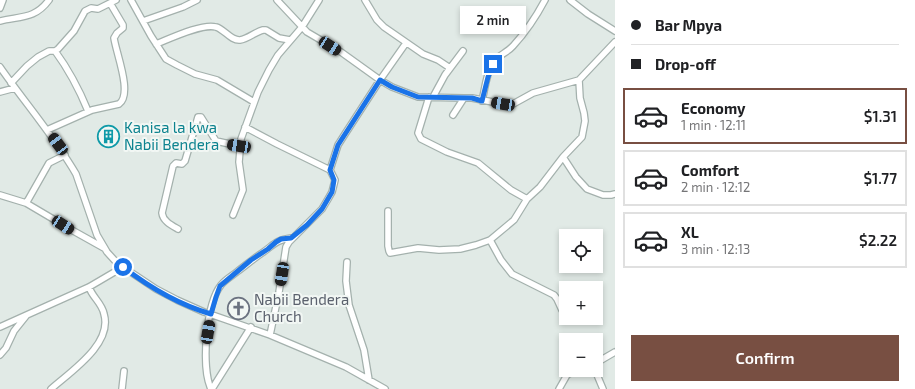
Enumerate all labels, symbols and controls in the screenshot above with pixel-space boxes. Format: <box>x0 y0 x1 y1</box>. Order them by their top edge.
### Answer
callout: 2 min <box>460 6 526 34</box>
text: 2 min <box>477 12 509 28</box>
text: Bar Mpya <box>655 16 722 34</box>
car <box>317 34 343 58</box>
route end <box>484 55 502 73</box>
text: Drop-off <box>655 55 716 73</box>
car <box>490 96 516 112</box>
icon: car <box>633 98 669 134</box>
text: Economy <box>681 99 746 117</box>
text: $1.31 <box>864 107 897 125</box>
text: 1 min · 12:11 <box>681 117 746 133</box>
place label: Kanisa la kwa Nabii Bendera <box>124 118 219 153</box>
building icon: Kanisa la kwa Nabii Bendera <box>96 123 122 149</box>
car <box>46 131 70 157</box>
car <box>226 138 252 154</box>
icon: car <box>633 160 669 196</box>
text: Comfort <box>681 161 739 179</box>
text: $1.77 <box>863 169 897 187</box>
text: 2 min · 12:12 <box>681 179 750 195</box>
car <box>50 213 76 237</box>
icon: car <box>633 222 669 258</box>
text: XL <box>681 223 699 241</box>
map controls <box>559 229 603 377</box>
button: locate <box>559 229 603 273</box>
text: $2.22 <box>859 231 897 249</box>
text: 3 min · 12:13 <box>681 241 750 257</box>
route start <box>114 258 132 276</box>
car <box>274 261 290 287</box>
button: + <box>559 281 603 325</box>
place label: Nabii Bendera Church <box>254 290 349 325</box>
church icon: Nabii Bendera Church <box>226 295 252 321</box>
car <box>200 319 216 345</box>
button: − <box>559 333 603 377</box>
button: Confirm <box>631 335 899 381</box>

